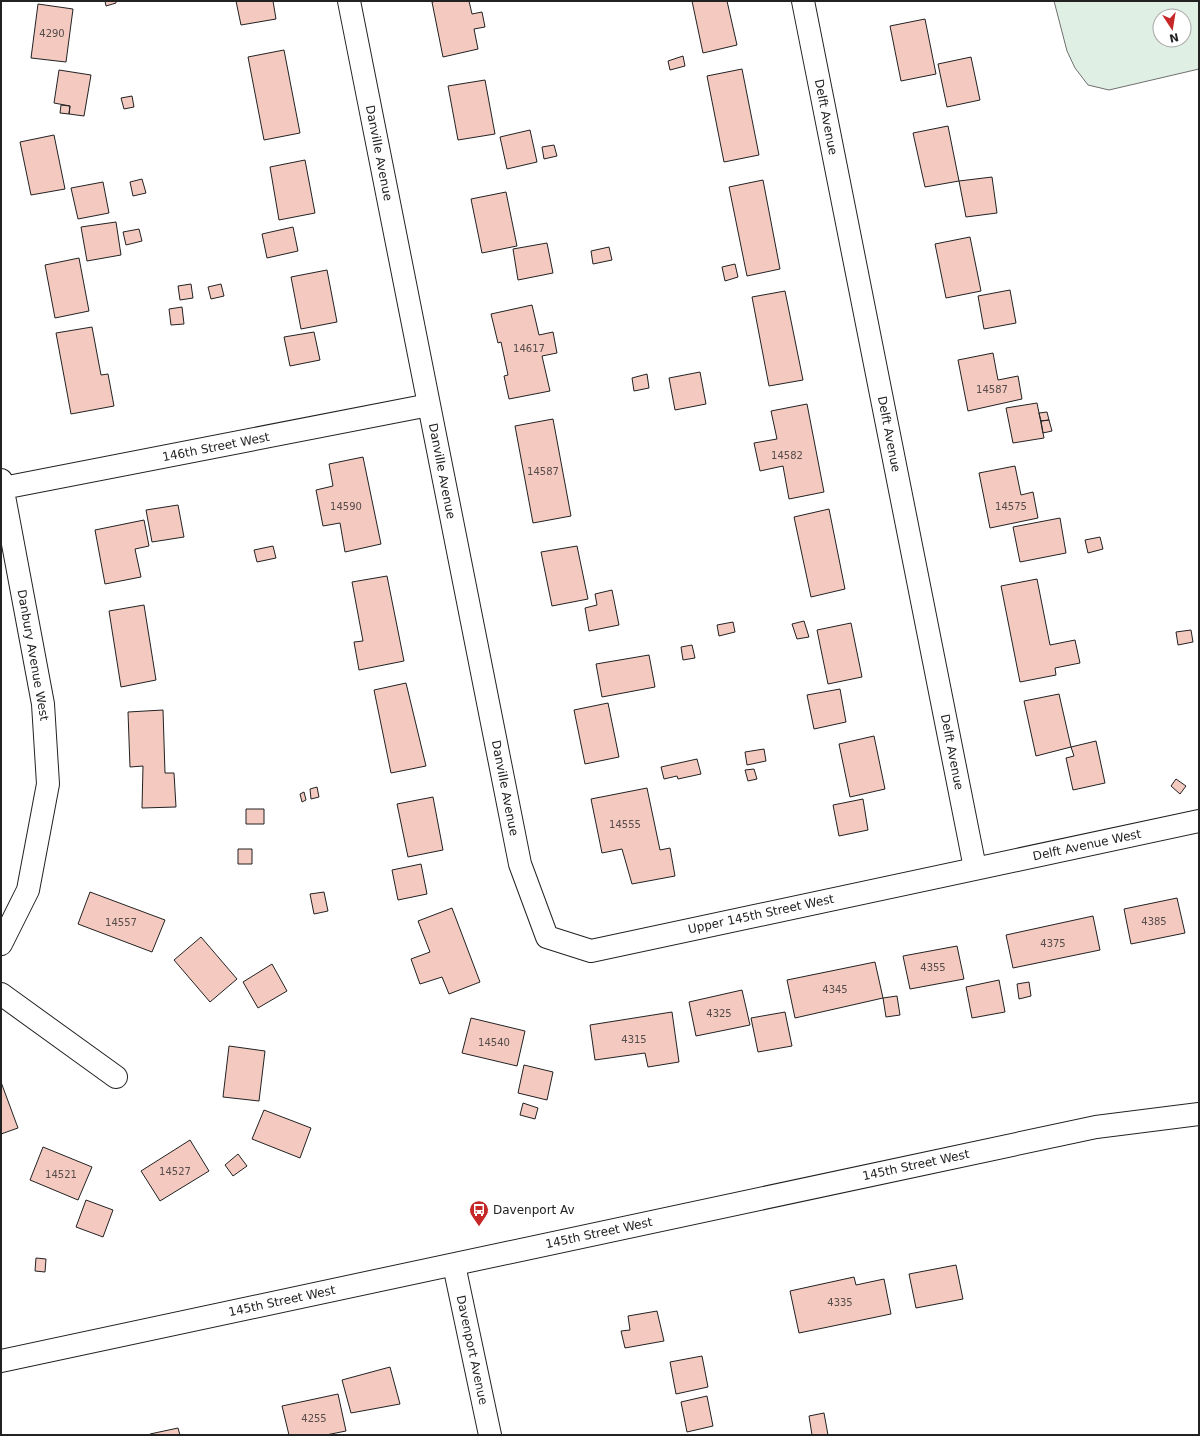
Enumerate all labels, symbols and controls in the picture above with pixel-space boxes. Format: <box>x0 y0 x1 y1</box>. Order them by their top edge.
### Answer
north arrow <box>1152 8 1192 48</box>
house number: 4290 <box>39 28 65 39</box>
text: N <box>1168 30 1180 45</box>
street label: Delft Avenue <box>812 78 840 156</box>
street label: Danville Avenue <box>363 104 395 202</box>
house number: 14617 <box>513 343 545 354</box>
house number: 14587 <box>976 384 1008 395</box>
street label: Delft Avenue <box>875 395 903 473</box>
street label: Danville Avenue <box>426 422 458 520</box>
street label: 146th Street West <box>161 430 271 464</box>
house number: 14582 <box>771 450 803 461</box>
house number: 14587 <box>527 466 559 477</box>
house number: 14590 <box>330 501 362 512</box>
house number: 14575 <box>995 501 1027 512</box>
street label: Danbury Avenue West <box>15 588 52 722</box>
street label: Delft Avenue <box>938 713 966 791</box>
street label: Danville Avenue <box>489 739 521 837</box>
house number: 14555 <box>609 819 641 830</box>
street label: Delft Avenue West <box>1032 827 1143 863</box>
street label: Upper 145th Street West <box>687 892 836 936</box>
house number: 4385 <box>1141 916 1167 927</box>
house number: 14557 <box>105 917 137 928</box>
house number: 4375 <box>1040 938 1066 949</box>
house number: 4355 <box>920 962 946 973</box>
house number: 4345 <box>822 984 848 995</box>
house number: 4325 <box>706 1008 732 1019</box>
house number: 4315 <box>621 1034 647 1045</box>
house number: 14540 <box>478 1037 510 1048</box>
street label: 145th Street West <box>861 1147 971 1183</box>
house number: 14527 <box>159 1166 191 1177</box>
house number: 14521 <box>45 1169 77 1180</box>
bus stop icon: Davenport Av <box>468 1199 490 1227</box>
place label: Davenport Av <box>493 1203 575 1217</box>
street label: 145th Street West <box>544 1215 654 1251</box>
street label: 145th Street West <box>227 1283 337 1319</box>
street label: Davenport Avenue <box>454 1294 490 1406</box>
house number: 4335 <box>827 1297 853 1308</box>
house number: 4255 <box>301 1413 327 1424</box>

